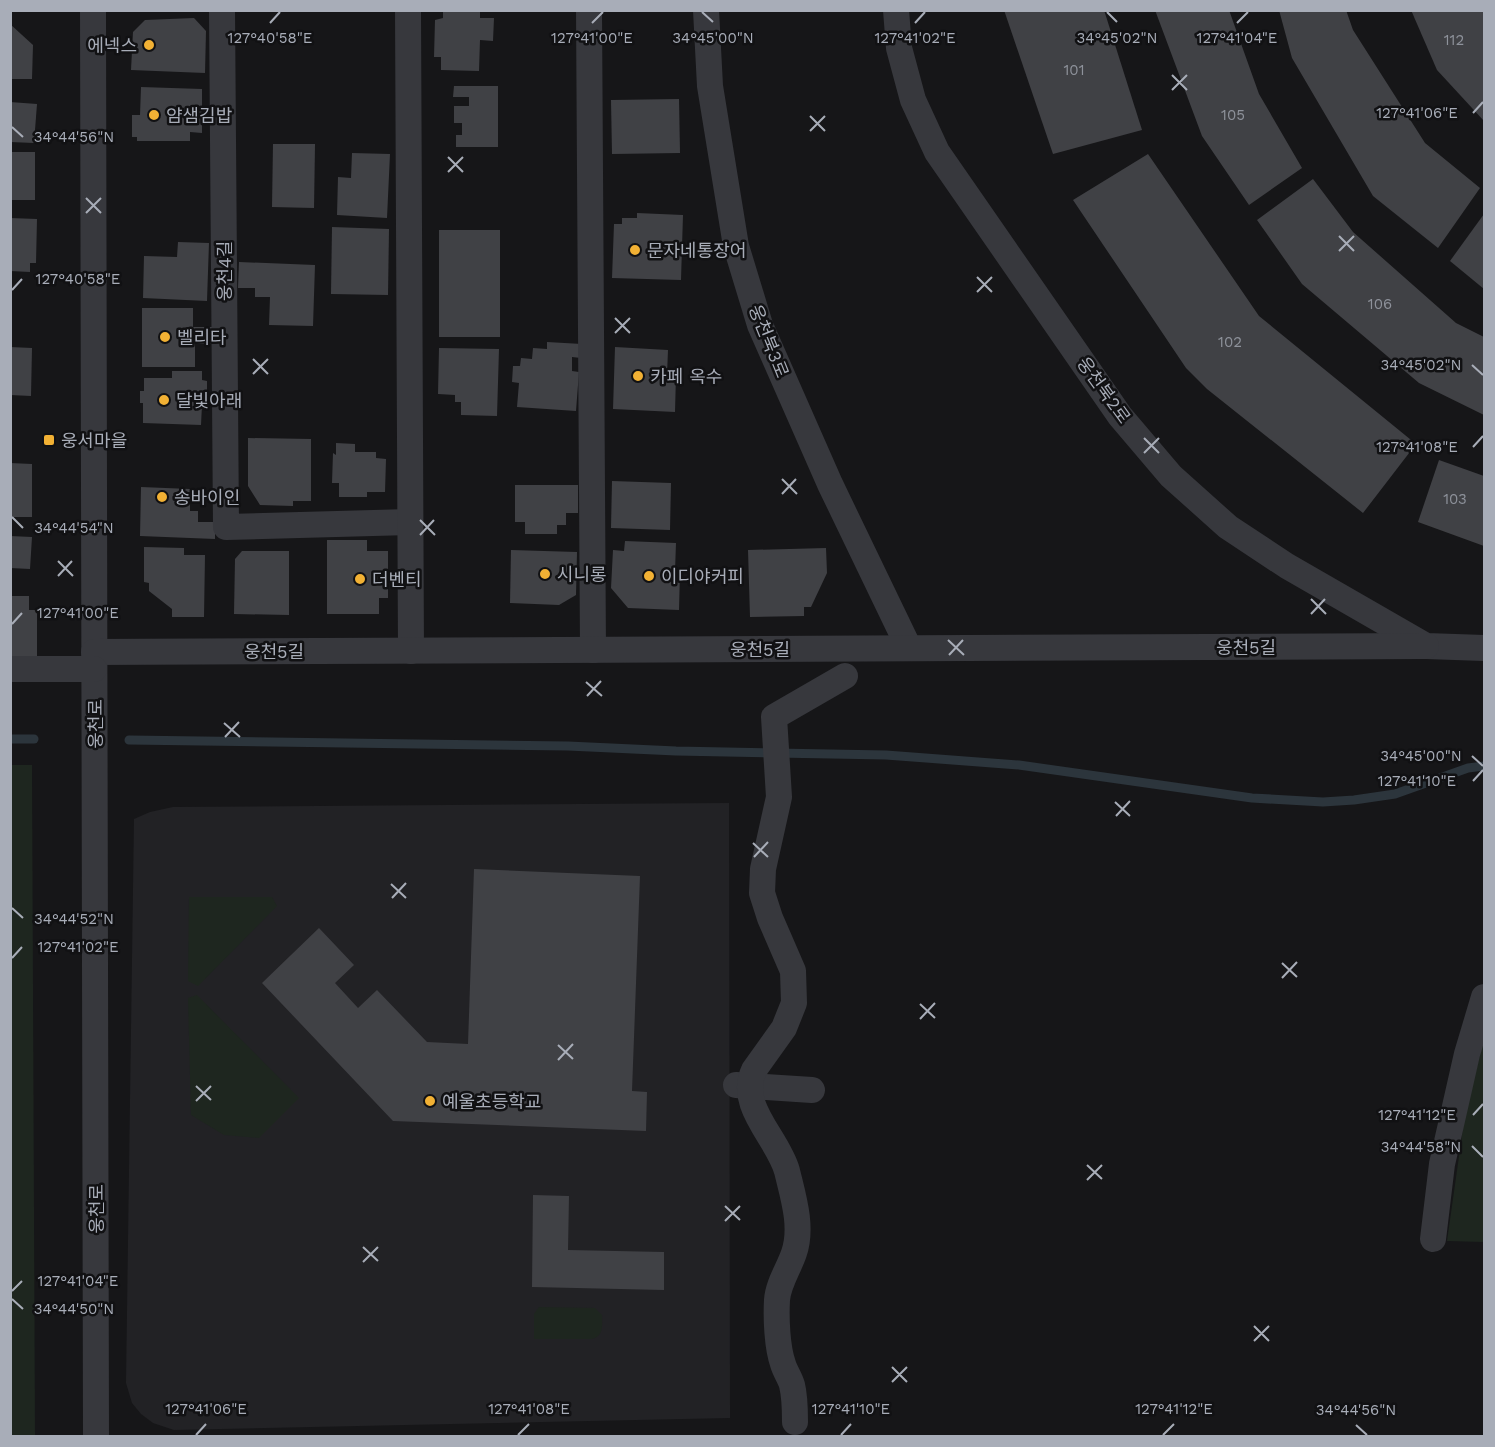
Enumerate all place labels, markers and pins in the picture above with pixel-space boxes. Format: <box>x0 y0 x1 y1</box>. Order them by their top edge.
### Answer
place label: 에넥스 <box>87 35 137 56</box>
marker: 에넥스 <box>142 38 156 52</box>
place label: 얌샘김밥 <box>166 105 232 126</box>
marker: 얌샘김밥 <box>147 108 161 122</box>
place label: 문자네통장어 <box>647 240 746 261</box>
marker: 문자네통장어 <box>628 243 642 257</box>
place label: 벨리타 <box>177 327 227 348</box>
marker: 벨리타 <box>158 330 172 344</box>
place label: 카페 옥수 <box>650 366 722 387</box>
marker: 카페 옥수 <box>631 369 645 383</box>
place label: 달빛아래 <box>176 390 242 411</box>
marker: 달빛아래 <box>157 393 171 407</box>
place label: 웅서마을 <box>61 430 127 451</box>
marker: 웅서마을 <box>42 433 56 447</box>
place label: 송바이인 <box>174 487 240 508</box>
marker: 송바이인 <box>155 490 169 504</box>
place label: 시니롱 <box>557 564 607 585</box>
place label: 이디야커피 <box>661 566 744 587</box>
marker: 시니롱 <box>538 567 552 581</box>
place label: 더벤티 <box>372 569 422 590</box>
marker: 이디야커피 <box>642 569 656 583</box>
marker: 더벤티 <box>353 572 367 586</box>
place label: 예울초등학교 <box>442 1091 541 1112</box>
marker: 예울초등학교 <box>423 1094 437 1108</box>

